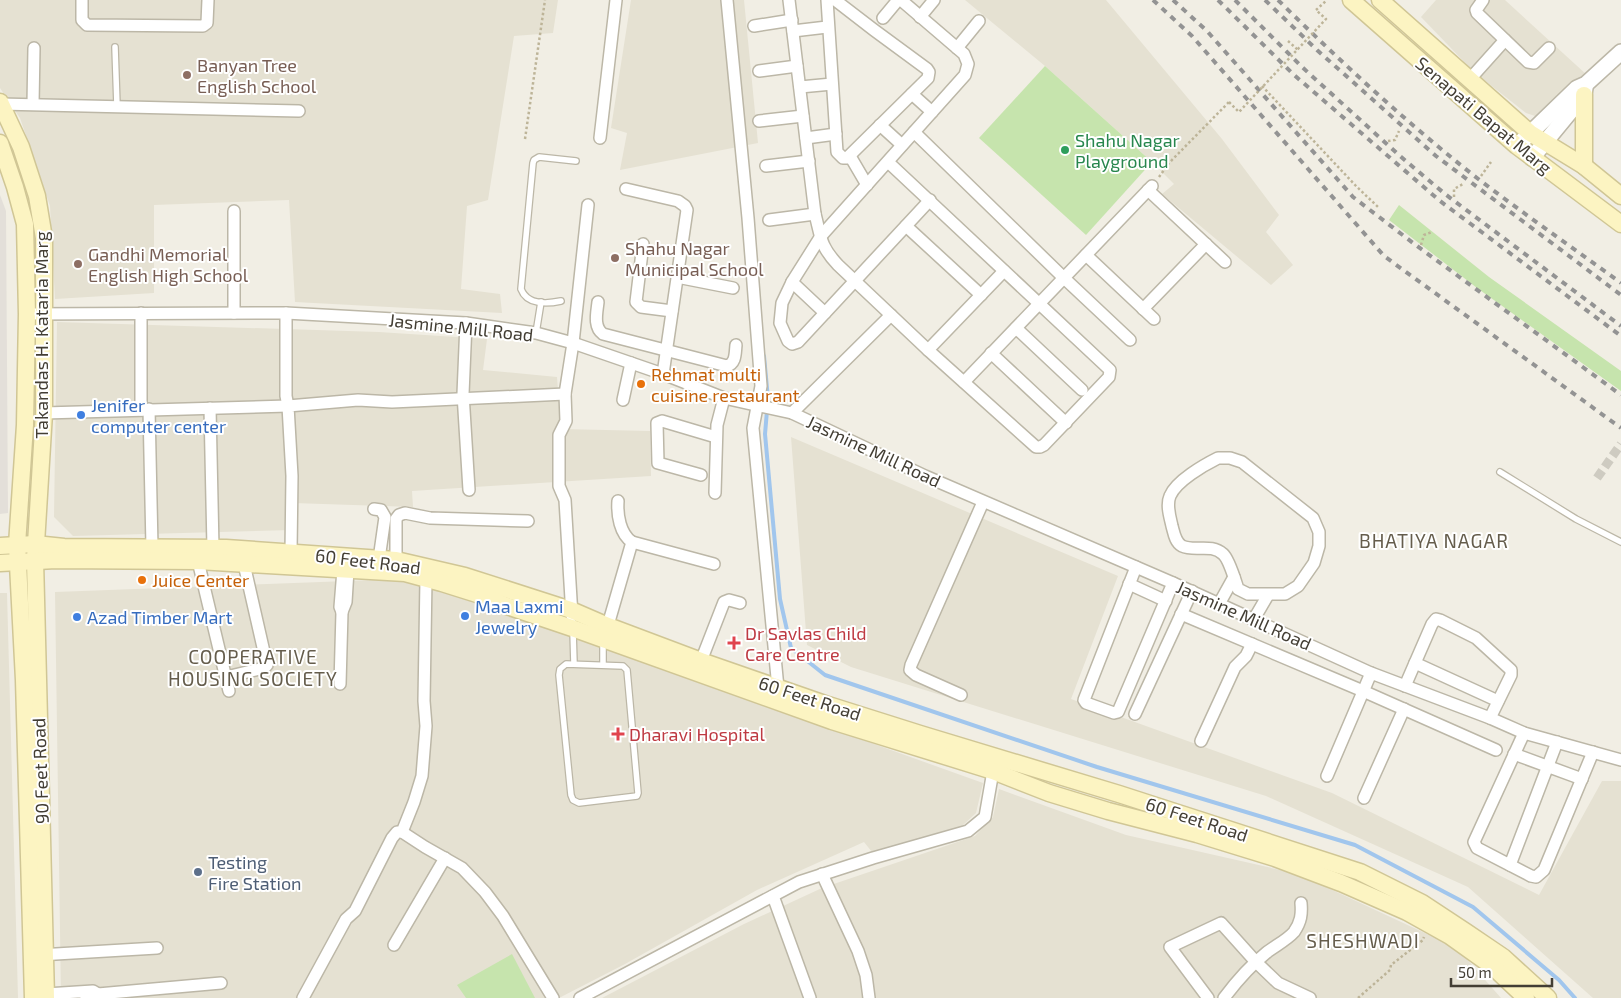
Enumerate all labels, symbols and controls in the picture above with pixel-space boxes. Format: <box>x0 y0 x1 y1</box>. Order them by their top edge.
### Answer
street label: Senapati Bapat Marg <box>1411 52 1557 178</box>
place label: Banyan Tree English School <box>197 54 317 97</box>
marker: Banyan Tree English School <box>181 69 193 81</box>
place label: Shahu Nagar Playground <box>1075 129 1180 172</box>
marker: Shahu Nagar Playground <box>1059 144 1071 156</box>
street label: Takandas H. Kataria Marg <box>30 231 52 439</box>
place label: Shahu Nagar Municipal School <box>625 237 764 280</box>
place label: Gandhi Memorial English High School <box>88 243 249 286</box>
marker: Shahu Nagar Municipal School <box>609 252 621 264</box>
marker: Gandhi Memorial English High School <box>72 258 84 270</box>
street label: Jasmine Mill Road <box>388 308 534 346</box>
place label: Rehmat multi cuisine restaurant <box>651 363 800 406</box>
marker: Rehmat multi cuisine restaurant <box>635 378 647 390</box>
place label: Jenifer computer center <box>91 394 226 437</box>
marker: Jenifer computer center <box>75 409 87 421</box>
street label: Jasmine Mill Road <box>803 410 945 492</box>
district label: BHATIYA NAGAR <box>1359 529 1509 552</box>
street label: 60 Feet Road <box>314 544 422 578</box>
place label: Juice Center <box>152 569 249 591</box>
marker: Juice Center <box>136 574 148 586</box>
street label: Jasmine Mill Road <box>1173 575 1315 655</box>
place label: Maa Laxmi Jewelry <box>475 595 563 638</box>
place label: Azad Timber Mart <box>87 606 233 628</box>
marker: Maa Laxmi Jewelry <box>459 610 471 622</box>
marker: Azad Timber Mart <box>71 611 83 623</box>
place label: Dr Savlas Child Care Centre <box>745 622 867 665</box>
marker: Dr Savlas Child Care Centre <box>727 636 741 650</box>
district label: COOPERATIVE HOUSING SOCIETY <box>168 645 338 690</box>
street label: 60 Feet Road <box>756 671 864 725</box>
street label: 90 Feet Road <box>27 718 53 824</box>
place label: Dharavi Hospital <box>629 723 765 745</box>
marker: Dharavi Hospital <box>611 727 625 741</box>
street label: 60 Feet Road <box>1143 792 1251 846</box>
place label: Testing Fire Station <box>208 851 302 894</box>
marker: Testing Fire Station <box>192 866 204 878</box>
district label: SHESHWADI <box>1306 929 1420 952</box>
scale bar <box>1451 956 1552 988</box>
text: 50 m <box>1458 963 1492 981</box>

